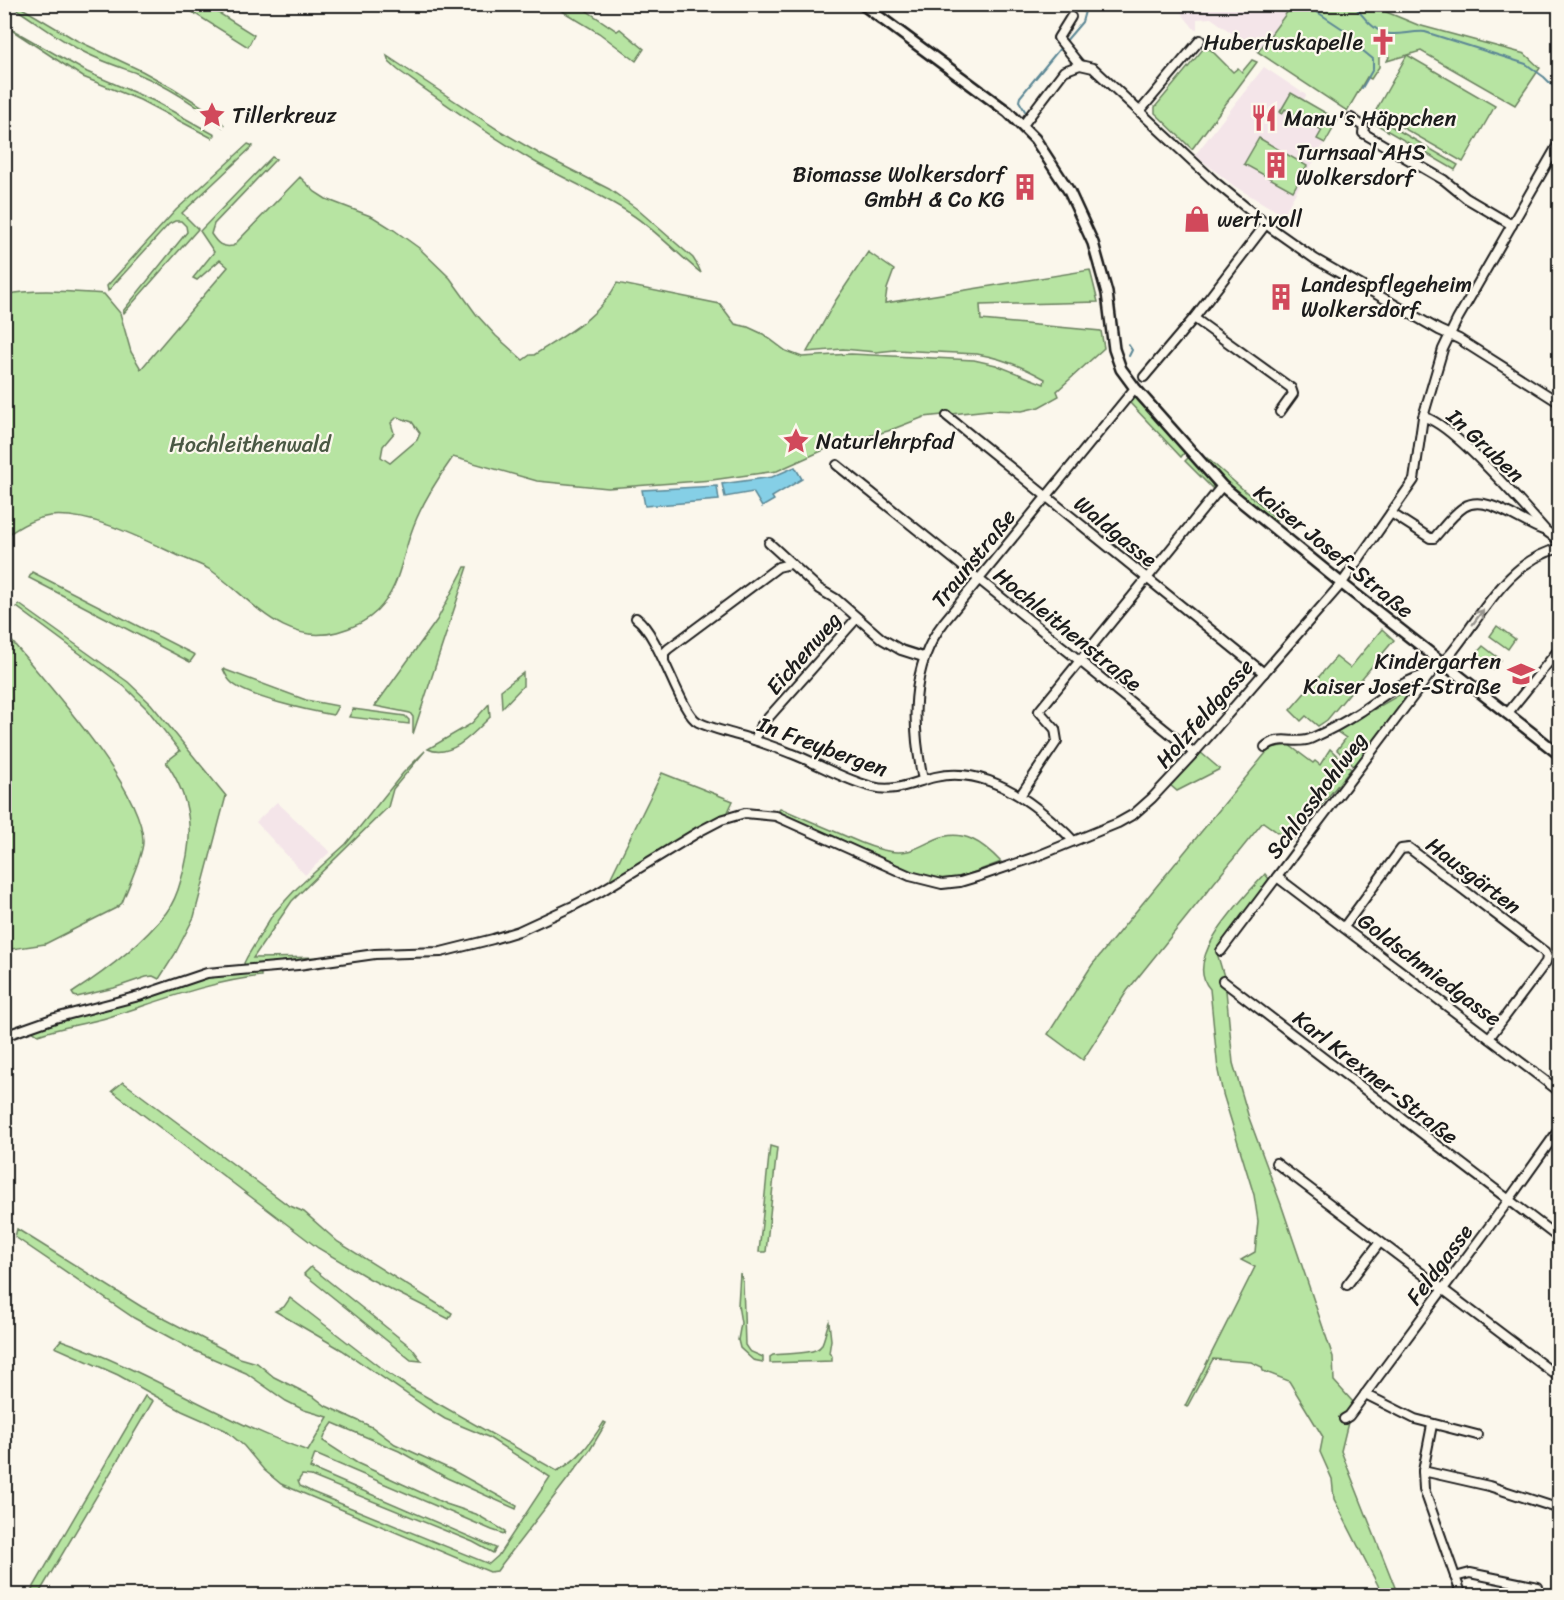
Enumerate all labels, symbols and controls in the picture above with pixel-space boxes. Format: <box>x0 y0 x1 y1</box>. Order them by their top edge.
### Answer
place label: Hubertuskapelle <box>1204 23 1363 62</box>
church icon: Hubertuskapelle <box>1368 27 1398 57</box>
place label: Tillerkreuz <box>232 96 337 135</box>
place label: Manu's Häppchen <box>1284 99 1456 138</box>
place icon: Tillerkreuz <box>197 100 227 130</box>
restaurant icon: Manu's Häppchen <box>1249 103 1279 133</box>
place label: Turnsaal AHS Wolkersdorf <box>1296 133 1426 197</box>
building icon: Turnsaal AHS Wolkersdorf <box>1261 150 1291 180</box>
place label: Biomasse Wolkersdorf GmbH & Co KG <box>792 155 1008 219</box>
building icon: Biomasse Wolkersdorf GmbH & Co KG <box>1010 172 1040 202</box>
place label: wert.voll <box>1217 200 1303 239</box>
shop icon: wert.voll <box>1182 204 1212 234</box>
place label: Landespflegeheim Wolkersdorf <box>1301 265 1472 329</box>
building icon: Landespflegeheim Wolkersdorf <box>1266 282 1296 312</box>
street label: In Gruben <box>1437 398 1534 492</box>
place label: Naturlehrpfad <box>816 422 956 461</box>
park label: Hochleithenwald <box>169 425 332 464</box>
place icon: Naturlehrpfad <box>781 426 811 456</box>
street label: Kaiser Josef-Straße <box>1245 474 1423 629</box>
street label: Waldgasse <box>1065 485 1167 578</box>
street label: Traunstraße <box>921 500 1026 617</box>
street label: Hochleithenstraße <box>984 557 1151 702</box>
street label: Eichenweg <box>756 602 851 704</box>
one-way arrow <box>1472 609 1484 626</box>
place label: Kindergarten Kaiser Josef-Straße <box>1303 642 1501 706</box>
street label: Holzfeldgasse <box>1145 649 1264 777</box>
school or university icon: Kindergarten Kaiser Josef-Straße <box>1506 659 1536 689</box>
street label: In Freybergen <box>751 705 893 788</box>
street label: Schlosshohlweg <box>1255 723 1378 868</box>
street label: Hausgärten <box>1417 826 1530 925</box>
street label: Goldschmiedgasse <box>1349 902 1510 1037</box>
street label: Karl Krexner-Straße <box>1284 1000 1467 1155</box>
street label: Feldgasse <box>1395 1215 1484 1314</box>

